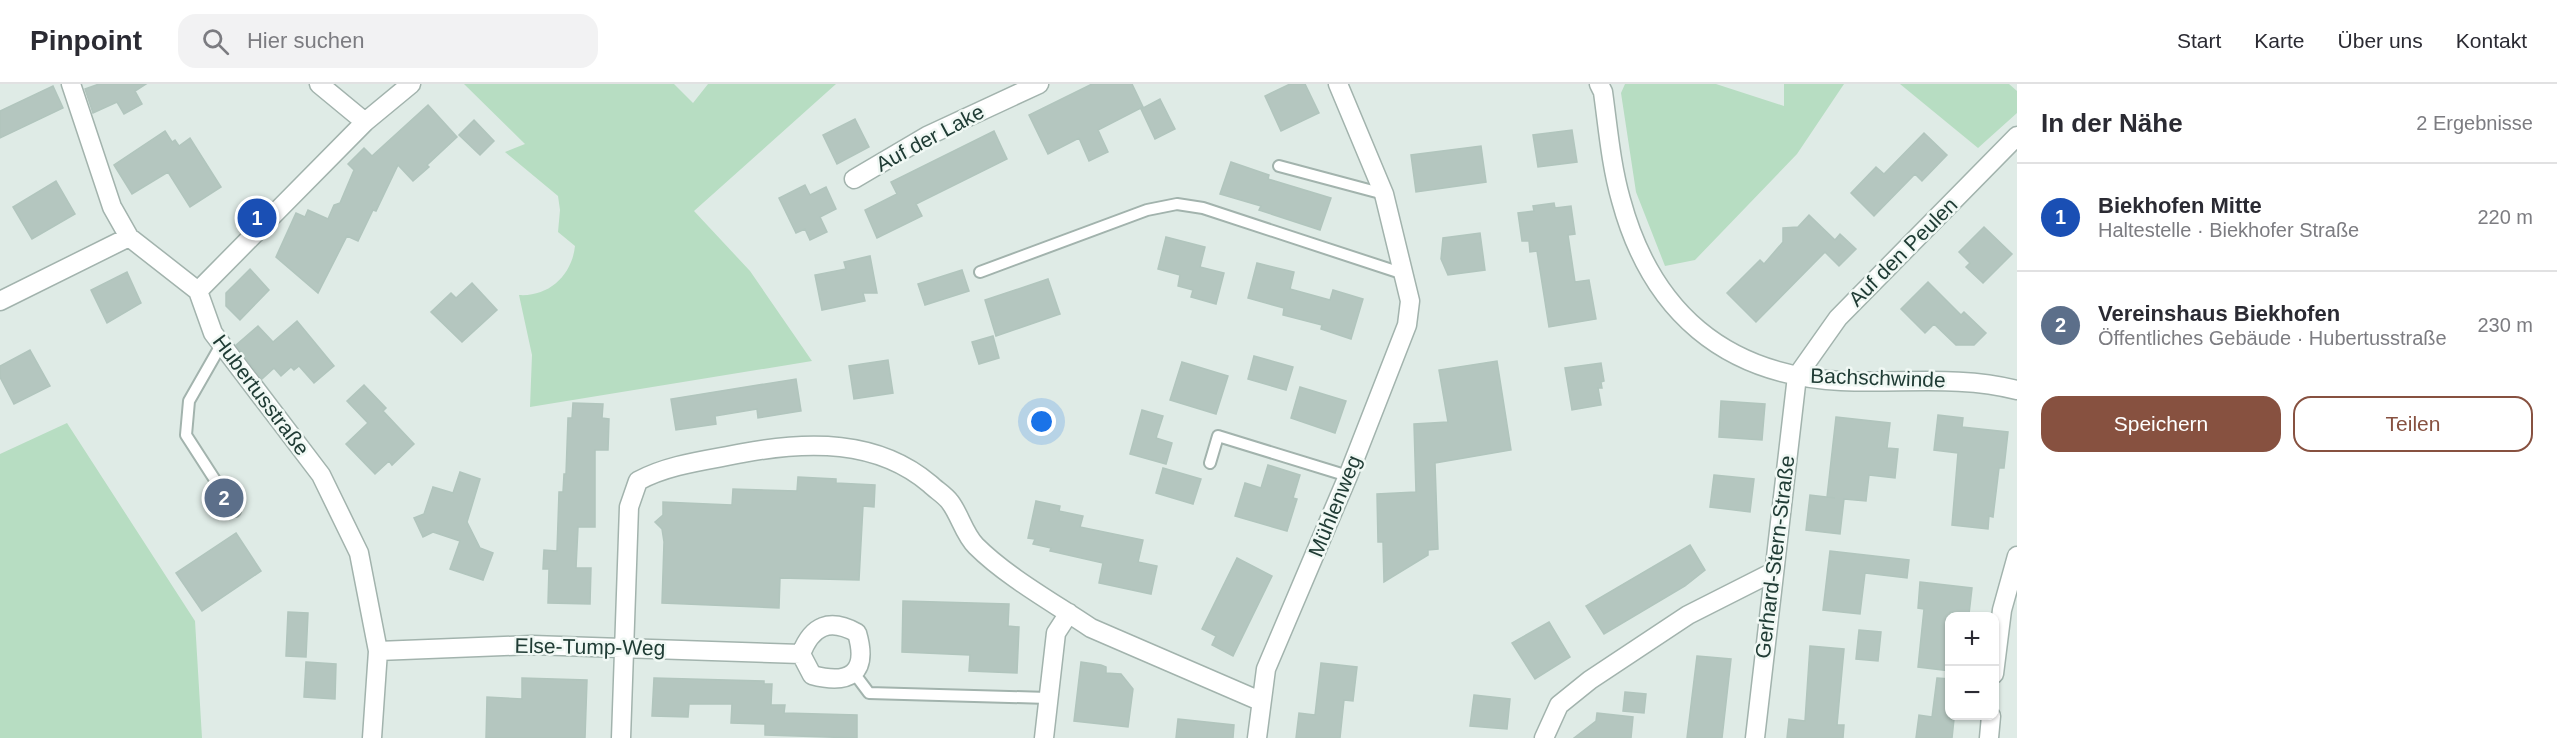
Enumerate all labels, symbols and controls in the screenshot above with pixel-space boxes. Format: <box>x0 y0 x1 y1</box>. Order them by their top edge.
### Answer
search box <box>178 14 598 68</box>
text: Pinpoint <box>30 25 142 56</box>
icon: search <box>199 25 232 58</box>
text: Hier suchen <box>247 28 364 53</box>
text: Start <box>2177 29 2221 52</box>
text: Karte <box>2254 29 2305 52</box>
text: Über uns <box>2338 29 2423 52</box>
text: Kontakt <box>2456 29 2527 52</box>
street label: Auf der Lake <box>872 99 988 176</box>
text: In der Nähe <box>2041 108 2183 138</box>
text: 2 Ergebnisse <box>2416 112 2533 134</box>
street label: Auf den Peulen <box>1844 193 1962 311</box>
text: Biekhofen Mitte <box>2098 193 2262 218</box>
pin: 1 <box>238 196 276 240</box>
text: 1 <box>2055 206 2066 228</box>
text: 220 m <box>2477 206 2533 228</box>
text: Haltestelle · Biekhofer Straße <box>2098 219 2359 241</box>
text: Vereinshaus Biekhofen <box>2098 301 2340 326</box>
text: 2 <box>2055 314 2066 336</box>
text: 230 m <box>2477 314 2533 336</box>
text: Öffentliches Gebäude · Hubertusstraße <box>2098 327 2447 349</box>
street label: Hubertusstraße <box>209 330 314 459</box>
street label: Bachschwinde <box>1810 364 1946 391</box>
button: Speichern <box>2041 396 2281 452</box>
button: Teilen <box>2293 396 2533 452</box>
your location <box>1027 407 1056 436</box>
street label: Mühlenweg <box>1304 452 1365 560</box>
street label: Gerhard-Stern-Straße <box>1751 454 1798 660</box>
pin: 2 <box>204 476 244 520</box>
map controls <box>1945 612 1999 720</box>
button: + <box>1945 612 1999 666</box>
street label: Else-Tump-Weg <box>515 634 665 659</box>
button: − <box>1945 666 1999 720</box>

